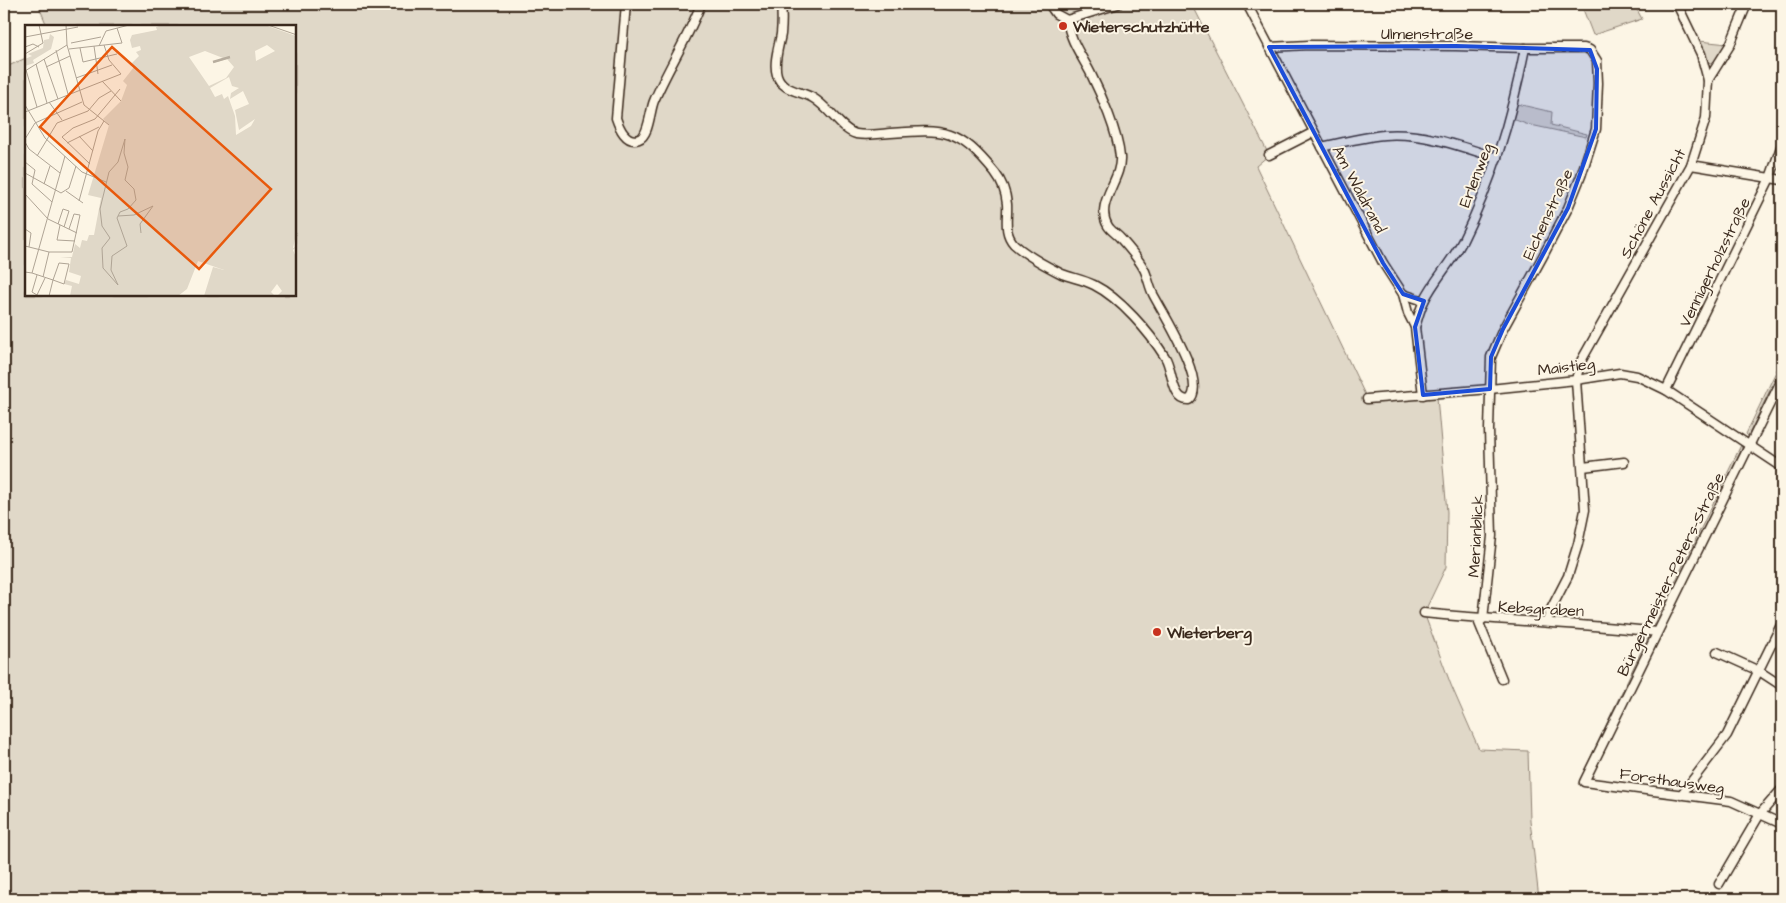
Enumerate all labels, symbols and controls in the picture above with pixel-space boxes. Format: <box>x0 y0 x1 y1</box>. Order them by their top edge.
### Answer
place label: Wieterschutzhütte <box>1072 16 1210 38</box>
marker: Wieterschutzhütte <box>1057 20 1069 32</box>
street label: Ulmenstraße <box>1381 23 1473 45</box>
inset map <box>25 25 296 296</box>
street label: Erlenweg <box>1454 140 1499 211</box>
street label: Am Waldrand <box>1327 142 1391 237</box>
street label: Schöne Aussicht <box>1615 144 1691 262</box>
street label: Eichenstraße <box>1517 165 1579 264</box>
street label: Vennigerholzstraße <box>1674 194 1757 331</box>
street label: Maistieg <box>1536 353 1596 382</box>
street label: Bürgermeister-Peters-Straße <box>1612 469 1731 680</box>
street label: Merianblick <box>1463 494 1489 578</box>
street label: Kebsgraben <box>1497 596 1585 623</box>
place label: Wieterberg <box>1166 622 1253 646</box>
marker: Wieterberg <box>1151 626 1163 638</box>
street label: Forsthausweg <box>1618 763 1726 800</box>

